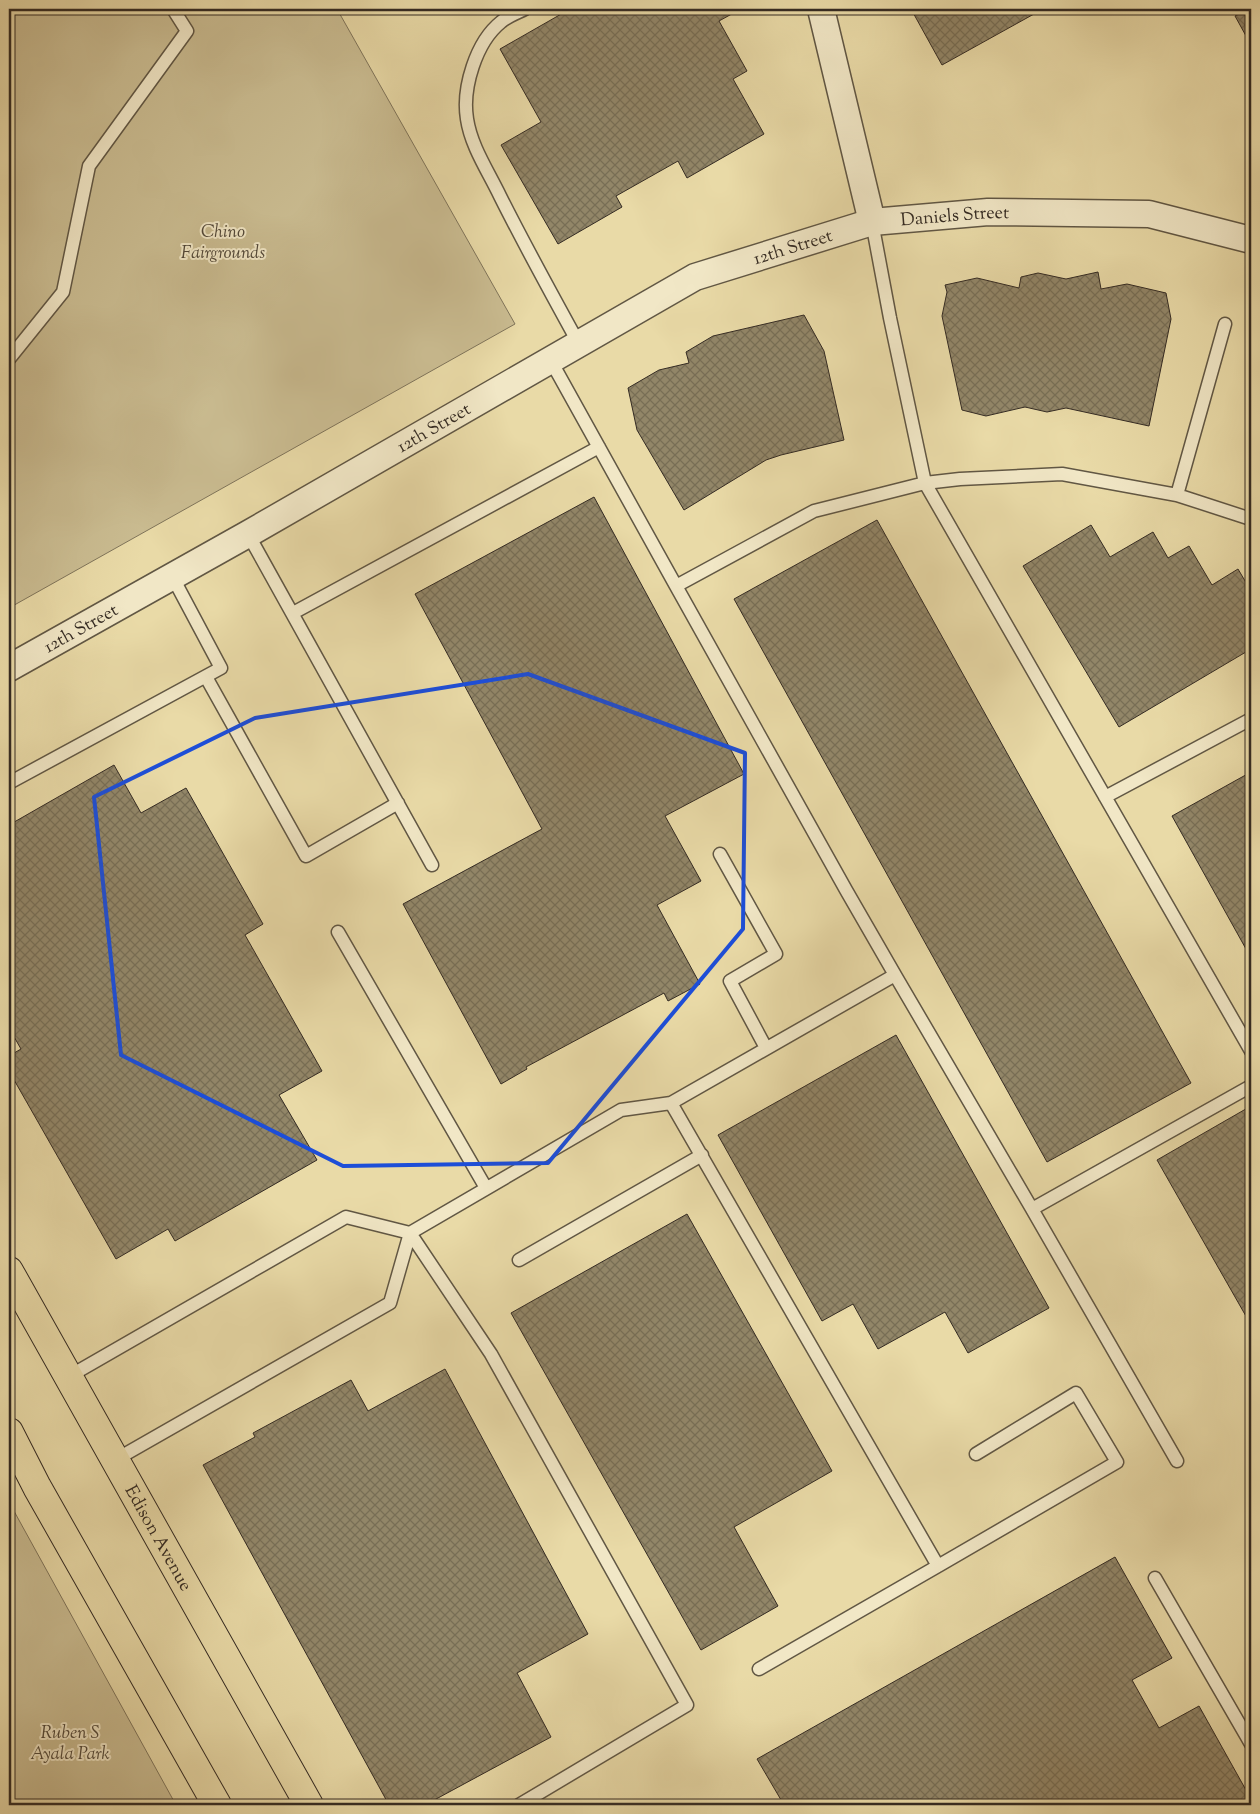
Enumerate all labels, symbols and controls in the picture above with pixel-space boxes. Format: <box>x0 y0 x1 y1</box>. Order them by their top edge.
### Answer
street label: Daniels Street <box>899 201 1009 234</box>
park label: Chino Fairgrounds <box>181 220 265 267</box>
street label: 12th Street <box>751 224 836 273</box>
street label: 12th Street <box>393 397 476 461</box>
street label: 12th Street <box>40 598 123 661</box>
street label: Edison Avenue <box>117 1481 197 1596</box>
park label: Ruben S Ayala Park <box>30 1721 110 1768</box>

